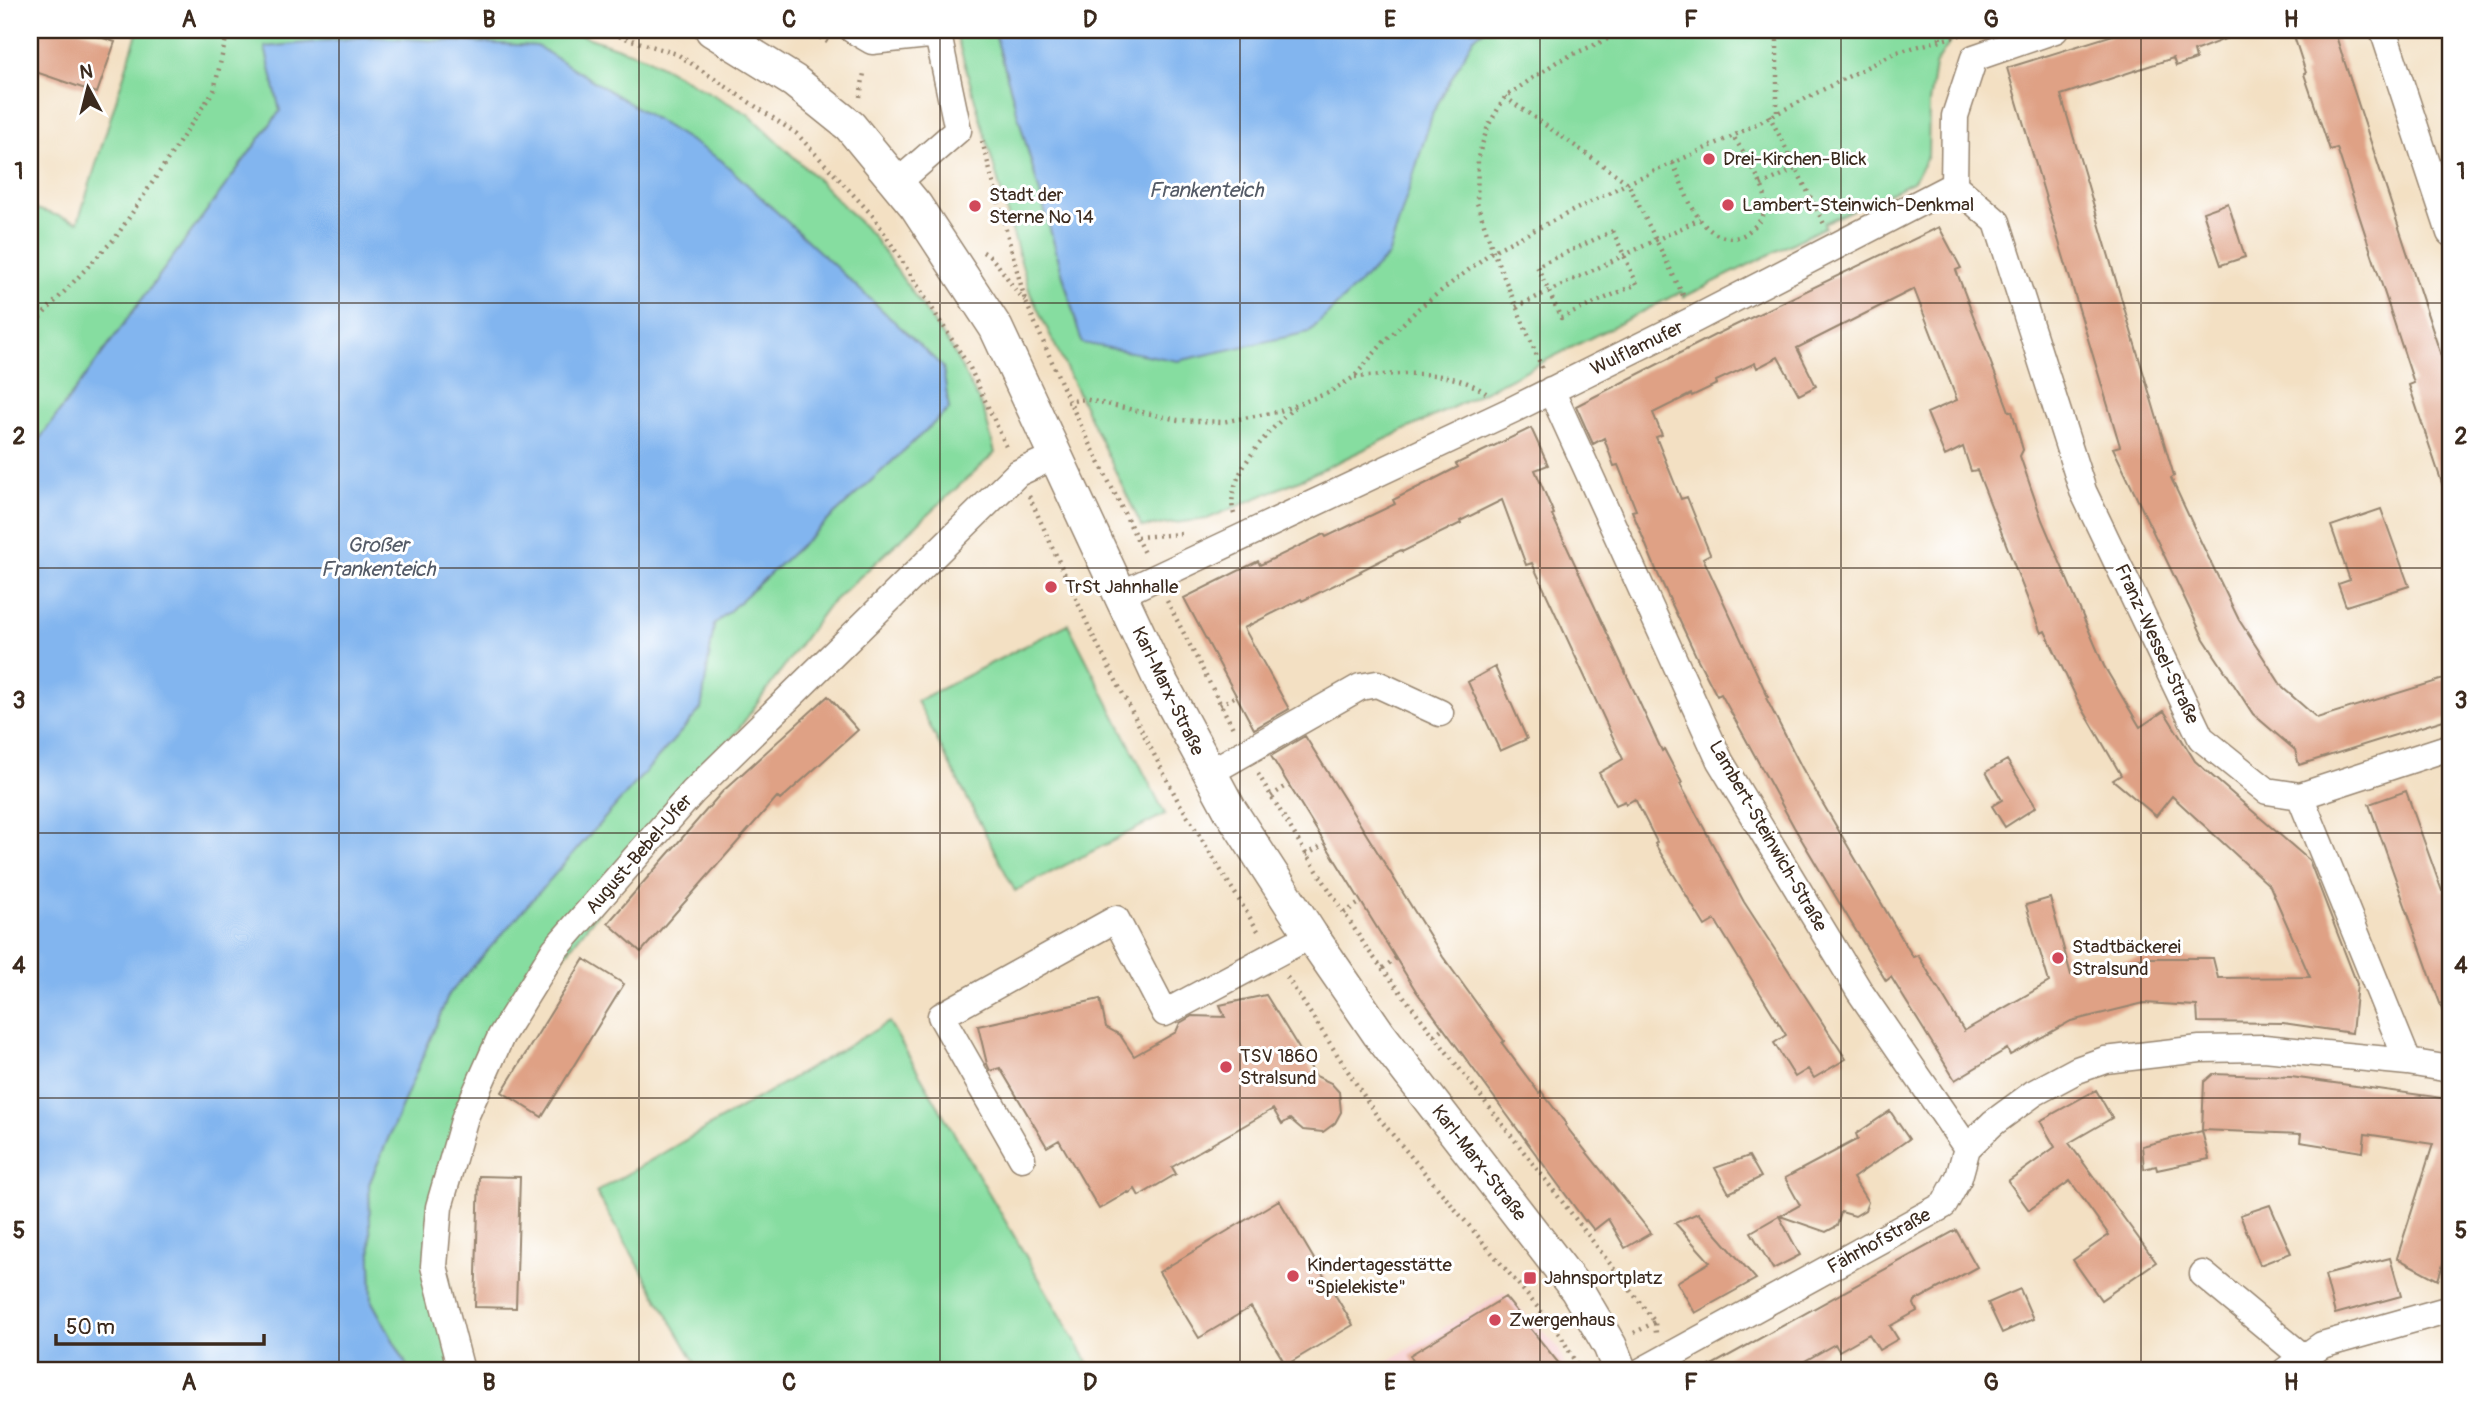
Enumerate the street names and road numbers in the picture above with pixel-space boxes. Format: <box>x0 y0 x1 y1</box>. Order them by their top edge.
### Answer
street label: Wulflamufer <box>1587 315 1688 381</box>
street label: Franz-Wessel-Straße <box>2109 560 2205 728</box>
street label: Karl-Marx-Straße <box>1126 623 1210 760</box>
street label: Lambert-Steinwich-Straße <box>1703 736 1833 936</box>
street label: August-Bebel-Ufer <box>580 789 698 919</box>
street label: Karl-Marx-Straße <box>1426 1100 1532 1226</box>
street label: Fährhofstraße <box>1823 1202 1935 1279</box>

